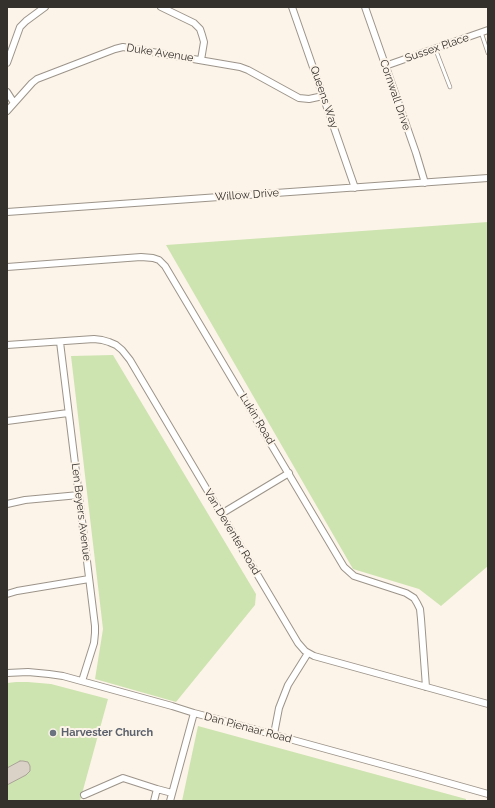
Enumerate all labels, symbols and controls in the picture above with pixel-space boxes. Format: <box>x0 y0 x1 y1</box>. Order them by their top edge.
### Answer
street label: Sussex Place <box>403 31 471 65</box>
street label: Duke Avenue <box>125 41 195 65</box>
street label: Cornwall Drive <box>377 58 413 132</box>
street label: Queens Way <box>307 64 341 130</box>
street label: Willow Drive <box>215 186 279 204</box>
street label: Lukin Road <box>237 391 277 447</box>
street label: Len Beyers Avenue <box>68 462 94 562</box>
street label: Van Deventer Road <box>201 487 263 577</box>
street label: Dan Pienaar Road <box>203 710 293 746</box>
place label: Harvester Church <box>61 726 153 740</box>
marker: Harvester Church <box>48 728 58 738</box>

